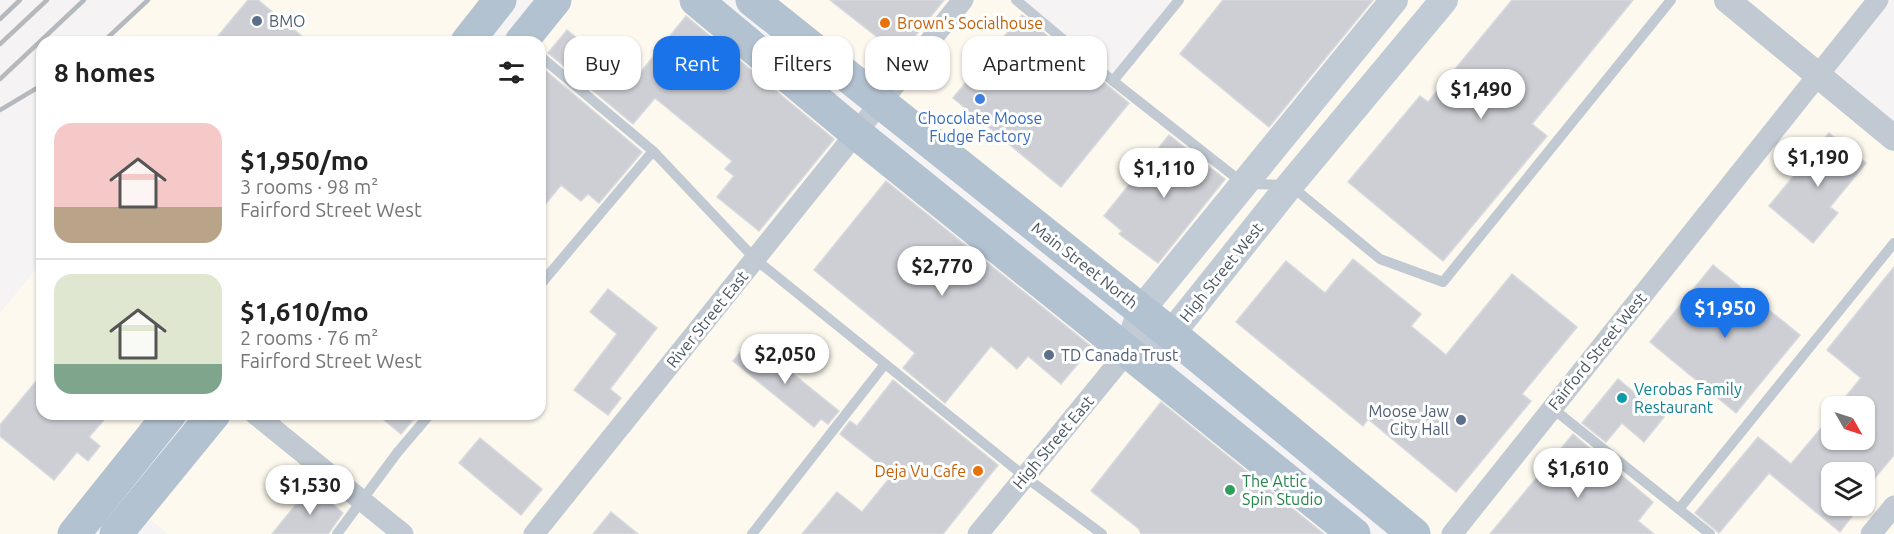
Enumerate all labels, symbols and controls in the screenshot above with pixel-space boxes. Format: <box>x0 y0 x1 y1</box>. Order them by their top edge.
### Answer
place label: BMO <box>269 12 305 30</box>
marker: BMO <box>250 14 264 28</box>
place label: Brown's Socialhouse <box>897 14 1043 32</box>
marker: Brown's Socialhouse <box>878 16 892 30</box>
chip: Buy <box>564 36 641 90</box>
chip: Rent <box>653 36 740 90</box>
chip: Filters <box>752 36 853 90</box>
chip: New <box>865 36 950 90</box>
chip: Apartment <box>962 36 1107 90</box>
icon: filters <box>495 56 528 89</box>
text: 8 homes <box>54 58 155 87</box>
pin: $1,490 <box>1432 69 1530 120</box>
text: $1,490 <box>1450 77 1512 100</box>
marker: Chocolate Moose Fudge Factory <box>973 92 987 106</box>
place label: Chocolate Moose Fudge Factory <box>918 109 1042 145</box>
pin: $1,190 <box>1769 137 1867 188</box>
text: $1,190 <box>1787 145 1849 168</box>
text: $1,950/mo <box>240 146 369 175</box>
icon: home <box>102 147 174 219</box>
pin: $1,110 <box>1115 148 1213 199</box>
text: $1,110 <box>1133 156 1195 179</box>
text: 3 rooms · 98 m² <box>240 175 378 198</box>
text: Fairford Street West <box>240 198 422 221</box>
street label: Main Street North <box>1028 218 1142 312</box>
street label: High Street West <box>1176 218 1267 325</box>
pin: $2,770 <box>893 246 991 297</box>
text: $2,770 <box>911 254 973 277</box>
street label: River Street East <box>663 267 752 371</box>
street label: Fairford Street West <box>1544 288 1650 413</box>
pin: $1,950 <box>1676 288 1774 339</box>
text: $1,950 <box>1694 296 1756 319</box>
text: $1,610/mo <box>240 297 369 326</box>
icon: home <box>102 298 174 370</box>
text: 2 rooms · 76 m² <box>240 326 378 349</box>
pin: $2,050 <box>736 334 834 385</box>
text: $2,050 <box>754 342 816 365</box>
place label: TD Canada Trust <box>1061 346 1179 364</box>
marker: TD Canada Trust <box>1042 348 1056 362</box>
text: Fairford Street West <box>240 349 422 372</box>
place label: Verobas Family Restaurant <box>1634 380 1742 416</box>
street label: High Street East <box>1009 391 1098 492</box>
marker: Verobas Family Restaurant <box>1615 391 1629 405</box>
north arrow <box>1821 396 1875 450</box>
map controls <box>1821 396 1875 516</box>
place label: Moose Jaw City Hall <box>1368 402 1450 438</box>
marker: Moose Jaw City Hall <box>1454 413 1468 427</box>
pin: $1,610 <box>1529 448 1627 499</box>
text: $1,610 <box>1547 456 1609 479</box>
place label: Deja Vu Cafe <box>874 462 966 480</box>
button: layers <box>1821 462 1875 516</box>
marker: Deja Vu Cafe <box>971 464 985 478</box>
pin: $1,530 <box>261 465 359 516</box>
place label: The Attic Spin Studio <box>1242 472 1323 508</box>
text: $1,530 <box>279 473 341 496</box>
marker: The Attic Spin Studio <box>1223 483 1237 497</box>

